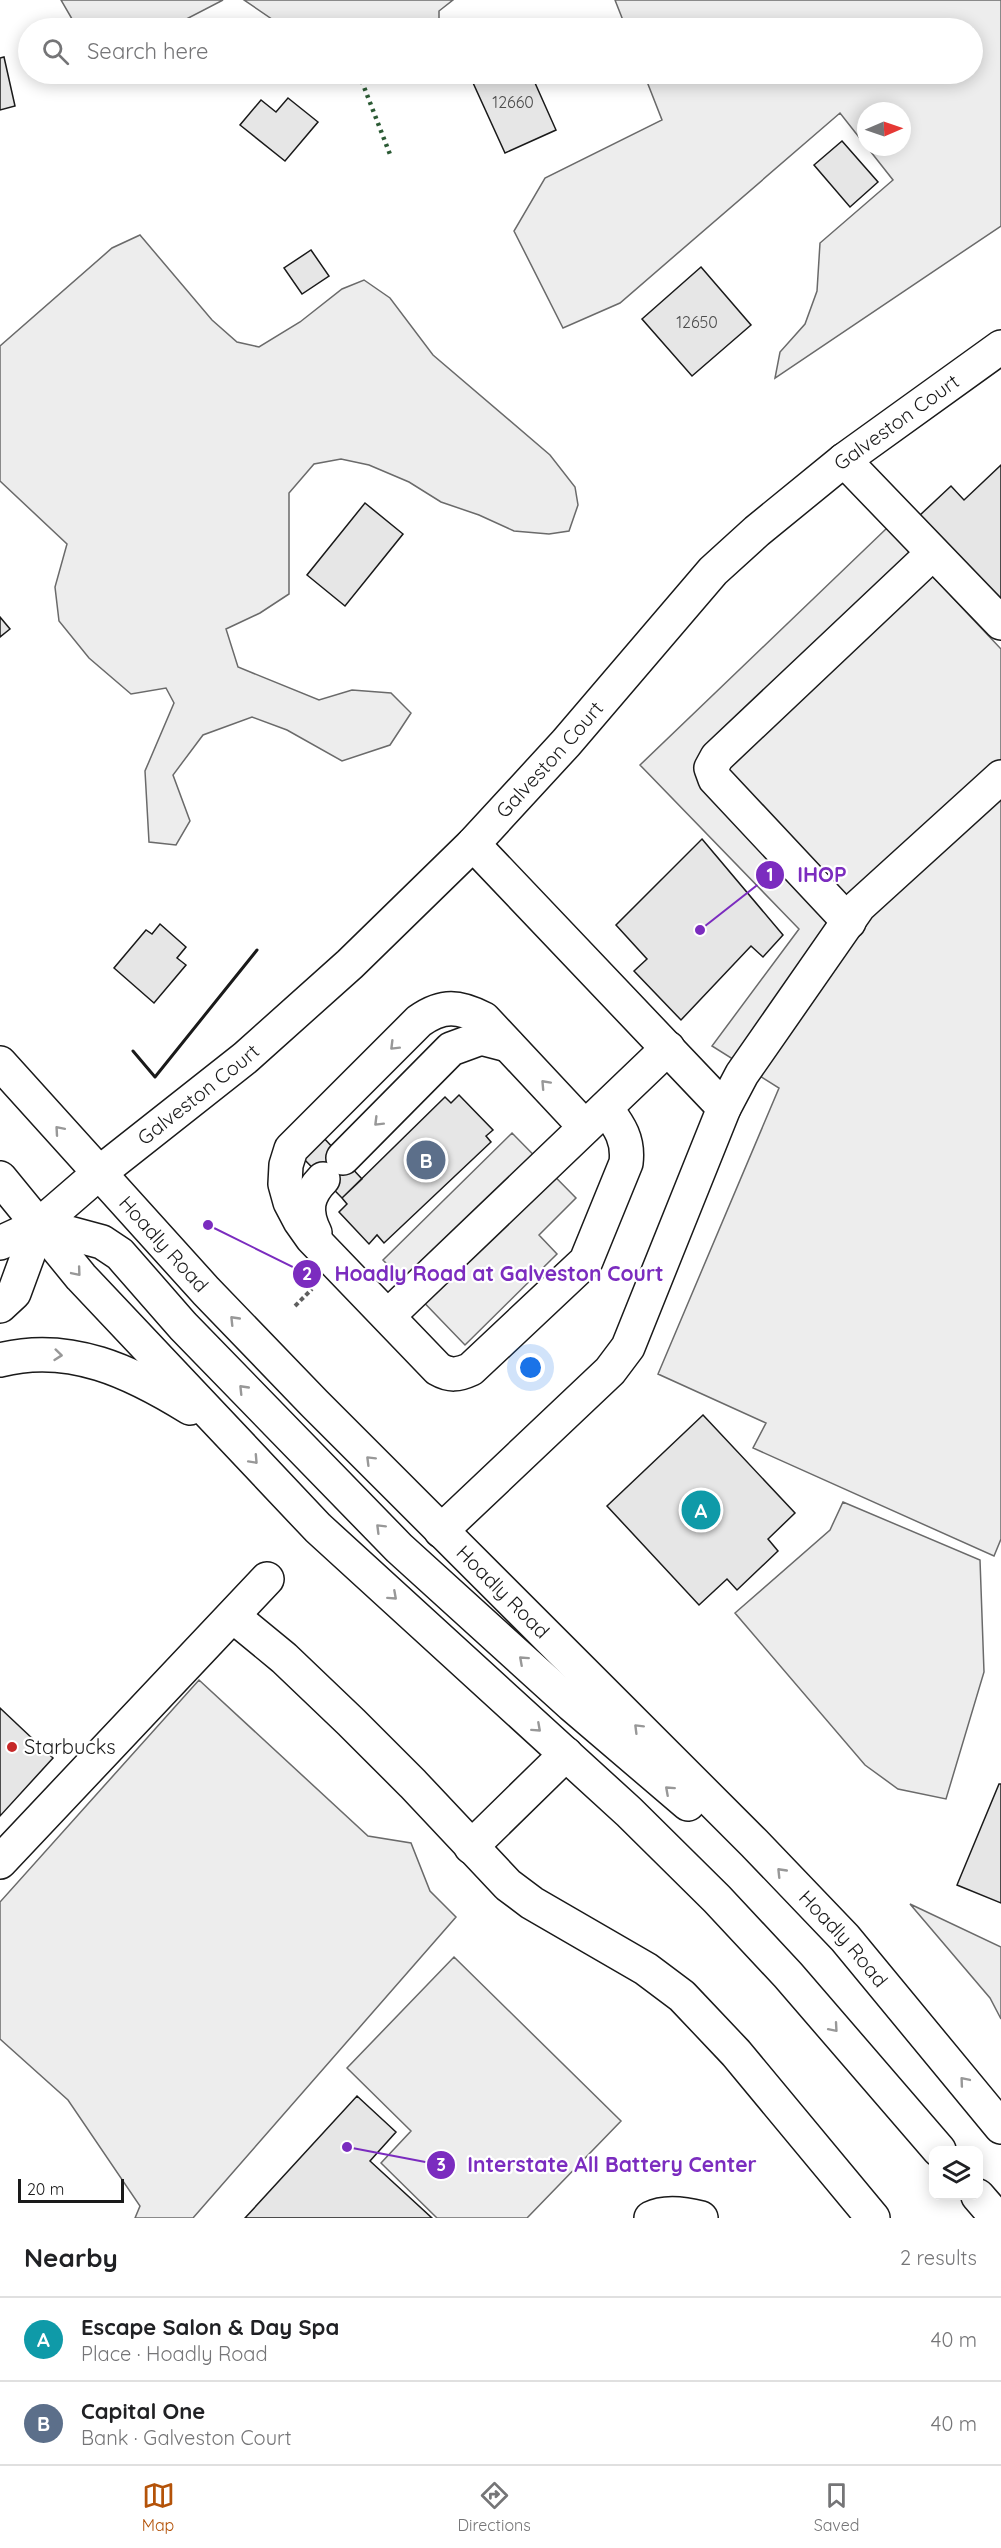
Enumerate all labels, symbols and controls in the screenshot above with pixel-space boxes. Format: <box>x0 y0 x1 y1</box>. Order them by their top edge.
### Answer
search box <box>18 18 983 84</box>
icon: search <box>39 35 72 68</box>
text: Search here <box>87 37 208 65</box>
house number: 12660 <box>492 92 534 112</box>
north arrow <box>857 102 911 156</box>
house number: 12650 <box>676 312 718 332</box>
street label: Galveston Court <box>828 368 964 475</box>
street label: Galveston Court <box>490 696 608 823</box>
callout: IHOP <box>755 855 859 894</box>
text: IHOP <box>797 861 847 887</box>
text: 1 <box>766 863 774 886</box>
street label: Galveston Court <box>132 1038 264 1150</box>
one-way arrow <box>391 1039 402 1050</box>
one-way arrow <box>541 1081 552 1091</box>
one-way arrow <box>375 1114 386 1125</box>
one-way arrow <box>55 1126 66 1137</box>
pin: B <box>406 1138 446 1182</box>
street label: Hoadly Road <box>114 1190 214 1297</box>
callout: Hoadly Road at Galveston Court <box>292 1254 675 1293</box>
text: Hoadly Road at Galveston Court <box>334 1260 664 1286</box>
text: 2 <box>302 1262 312 1285</box>
one-way arrow <box>70 1265 81 1276</box>
one-way arrow <box>230 1316 241 1327</box>
one-way arrow <box>53 1348 62 1361</box>
your location <box>516 1353 545 1382</box>
one-way arrow <box>239 1386 250 1396</box>
one-way arrow <box>247 1453 258 1464</box>
one-way arrow <box>366 1456 377 1467</box>
pin: A <box>682 1488 720 1532</box>
one-way arrow <box>376 1525 387 1536</box>
street label: Hoadly Road <box>451 1540 555 1643</box>
one-way arrow <box>386 1589 397 1600</box>
one-way arrow <box>519 1656 530 1667</box>
one-way arrow <box>530 1721 541 1732</box>
one-way arrow <box>634 1724 645 1734</box>
place label: Starbucks <box>24 1734 116 1759</box>
marker: Starbucks <box>5 1740 19 1754</box>
one-way arrow <box>665 1786 676 1797</box>
one-way arrow <box>777 1868 788 1878</box>
street label: Hoadly Road <box>794 1885 893 1992</box>
one-way arrow <box>826 2021 837 2032</box>
one-way arrow <box>960 2077 971 2088</box>
callout: Interstate All Battery Center <box>426 2145 769 2184</box>
map controls <box>929 2146 983 2200</box>
button: layers <box>929 2146 983 2200</box>
text: Interstate All Battery Center <box>467 2151 757 2177</box>
text: 3 <box>436 2153 446 2176</box>
scale bar <box>18 2176 124 2204</box>
text: 20 m <box>27 2179 64 2199</box>
text: Nearby <box>24 2241 118 2274</box>
text: 2 results <box>900 2245 977 2270</box>
text: Escape Salon & Day Spa <box>81 2313 339 2341</box>
text: A <box>37 2327 50 2352</box>
text: 40 m <box>931 2327 977 2352</box>
text: Place · Hoadly Road <box>81 2341 268 2366</box>
text: Capital One <box>81 2397 205 2425</box>
text: B <box>37 2411 50 2436</box>
text: 40 m <box>931 2411 977 2436</box>
text: Bank · Galveston Court <box>81 2425 292 2450</box>
tab: Map <box>142 2479 175 2535</box>
tab: Directions <box>458 2479 531 2535</box>
tab: Saved <box>814 2479 859 2535</box>

